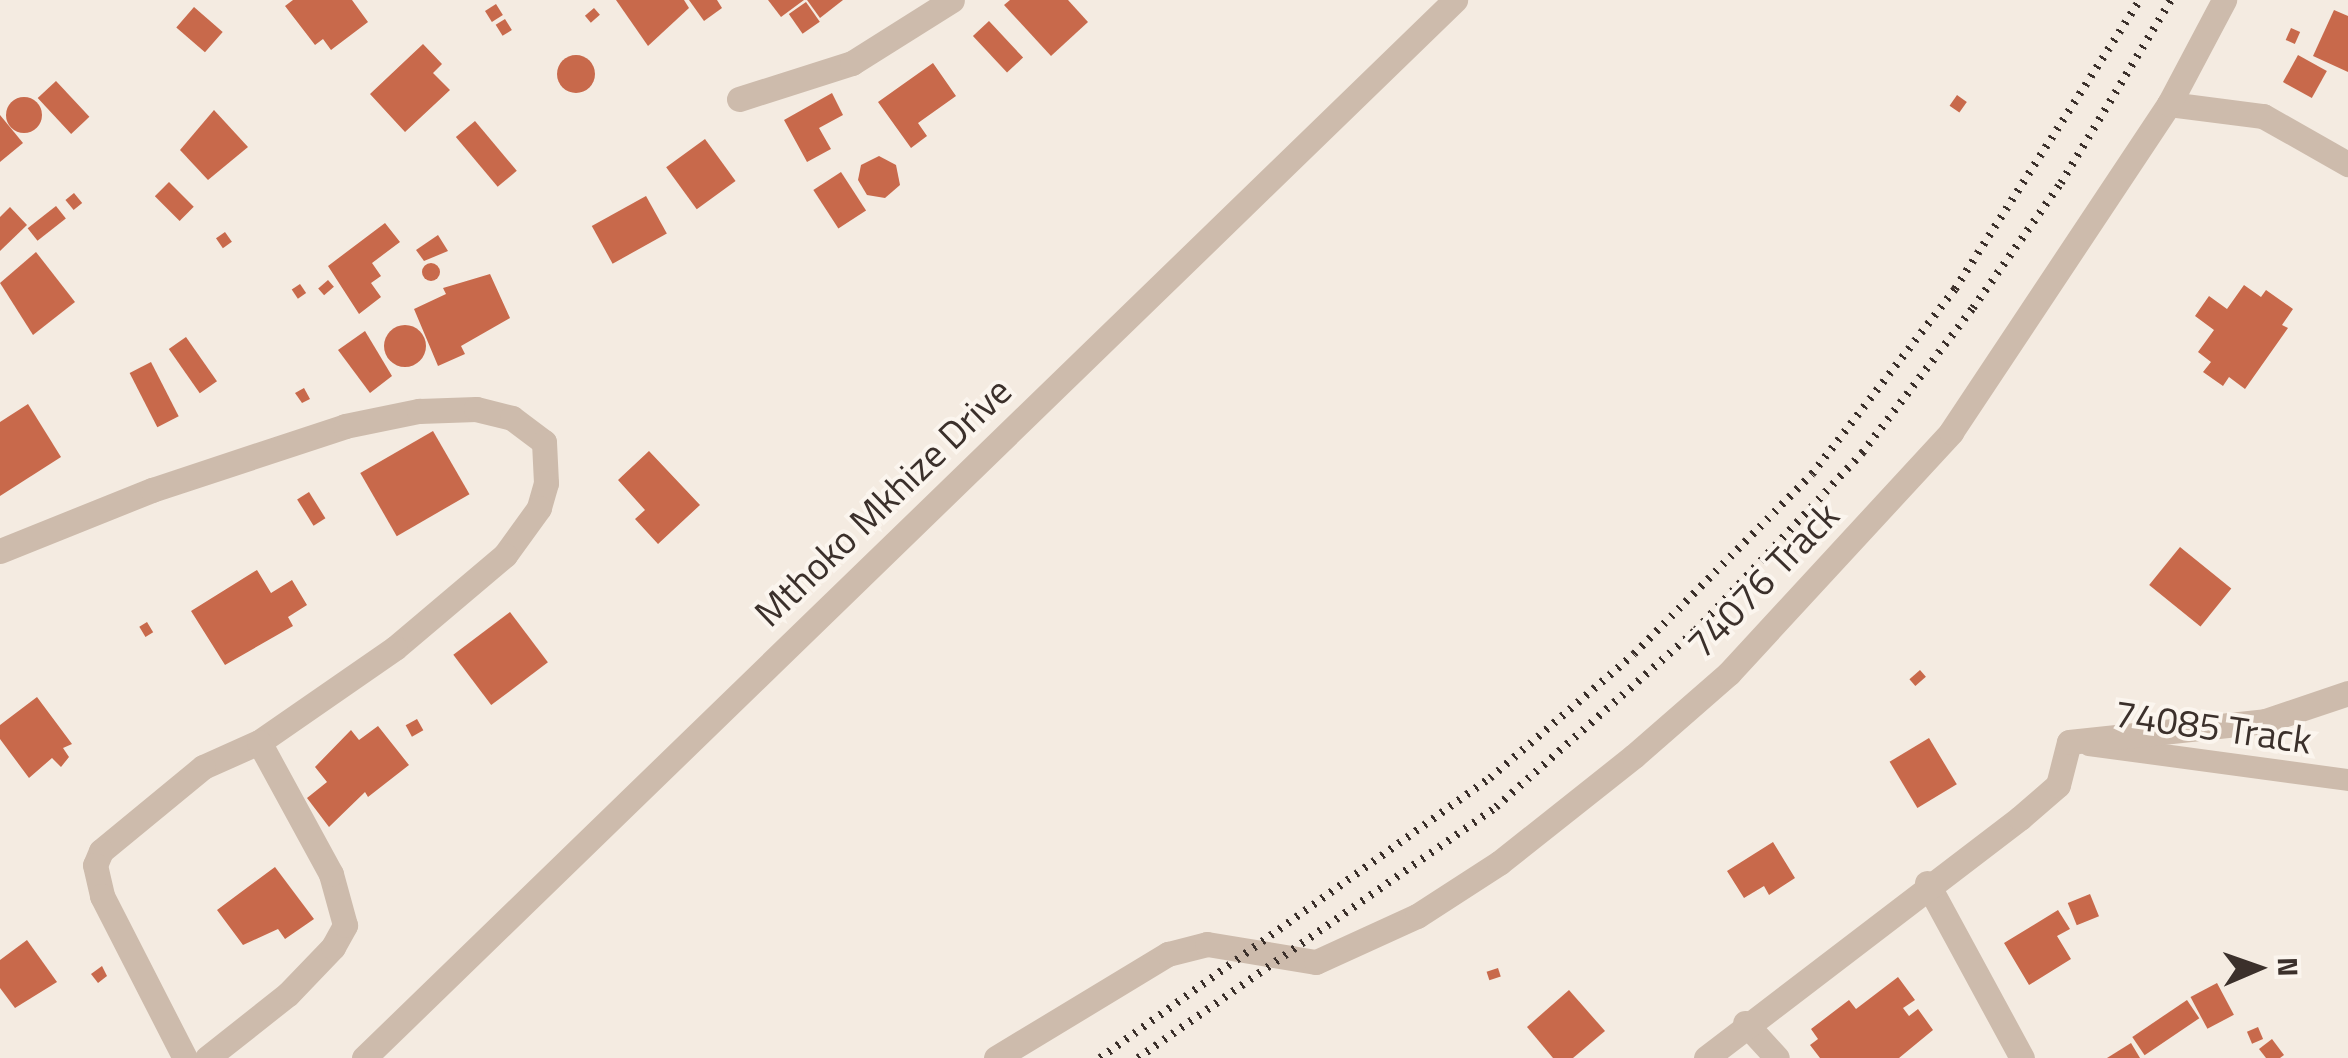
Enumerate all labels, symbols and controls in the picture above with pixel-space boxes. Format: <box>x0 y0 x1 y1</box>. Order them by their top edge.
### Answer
street label: Mthoko Mkhize Drive <box>745 368 1021 636</box>
street label: 74076 Track <box>1678 493 1848 667</box>
street label: 74085 Track <box>2112 691 2314 763</box>
north arrow <box>2208 918 2308 1018</box>
text: N <box>2267 956 2310 977</box>

